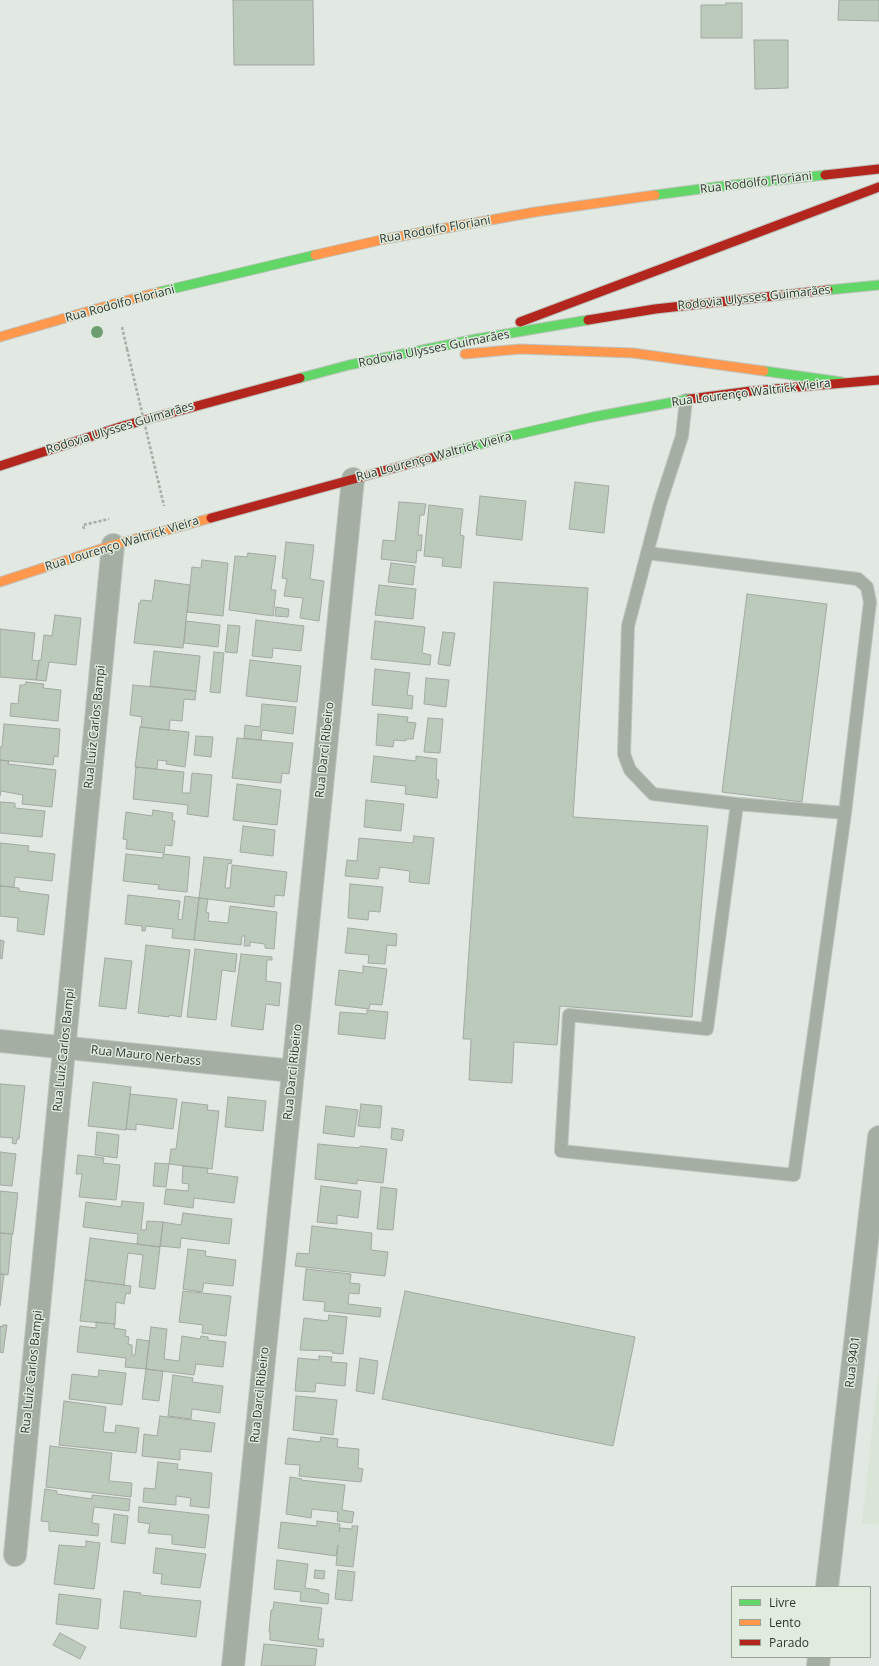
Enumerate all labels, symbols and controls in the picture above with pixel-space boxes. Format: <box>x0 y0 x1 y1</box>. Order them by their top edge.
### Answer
street label: Rua Rodolfo Floriani <box>699 169 813 197</box>
street label: Rua Rodolfo Floriani <box>378 213 492 247</box>
street label: Rua Rodolfo Floriani <box>64 282 176 326</box>
street label: Rodovia Ulysses Guimarães <box>677 283 831 313</box>
street label: Rodovia Ulysses Guimarães <box>357 327 511 371</box>
street label: Rua Lourenço Waltrick Vieira <box>671 376 831 410</box>
street label: Rodovia Ulysses Guimarães <box>44 399 196 457</box>
street label: Rua Lourenço Waltrick Vieira <box>355 429 513 485</box>
street label: Rua Lourenço Waltrick Vieira <box>43 514 201 574</box>
street label: Rua Luiz Carlos Bampi <box>81 665 109 789</box>
street label: Rua Darci Ribeiro <box>313 701 337 799</box>
street label: Rua Luiz Carlos Bampi <box>50 988 78 1112</box>
street label: Rua Darci Ribeiro <box>281 1023 305 1121</box>
street label: Rua Mauro Nerbass <box>90 1043 202 1069</box>
street label: Rua Luiz Carlos Bampi <box>18 1310 46 1434</box>
street label: Rua 9401 <box>843 1335 863 1389</box>
street label: Rua Darci Ribeiro <box>248 1346 272 1444</box>
legend <box>731 1586 871 1658</box>
text: Livre <box>769 1594 796 1611</box>
text: Lento <box>769 1614 801 1631</box>
text: Parado <box>769 1634 809 1651</box>

